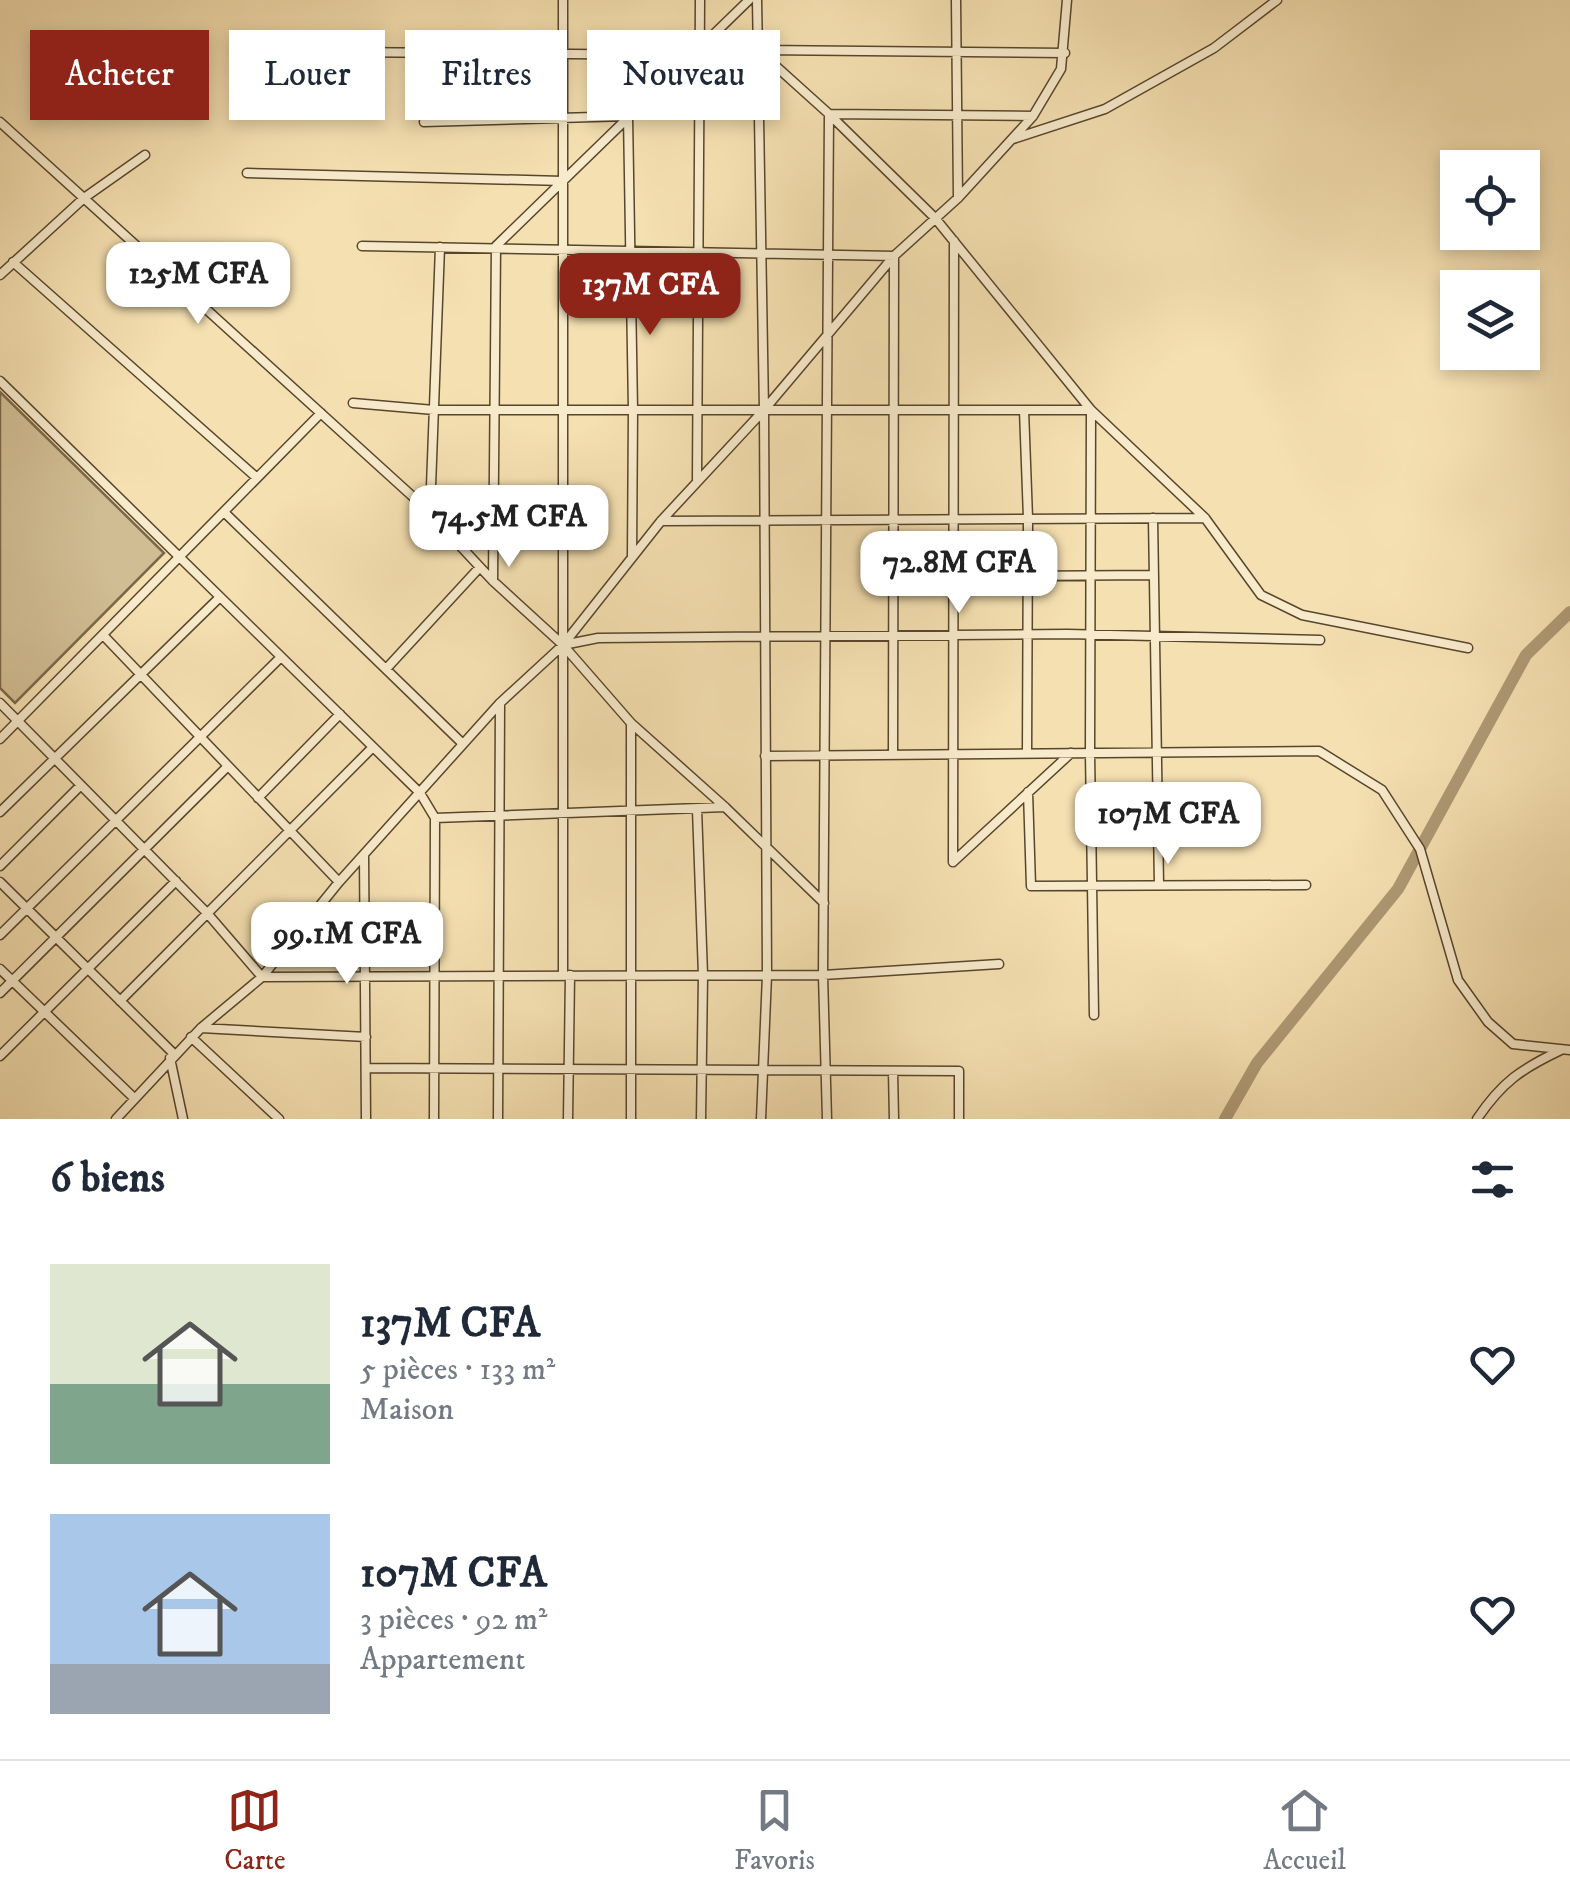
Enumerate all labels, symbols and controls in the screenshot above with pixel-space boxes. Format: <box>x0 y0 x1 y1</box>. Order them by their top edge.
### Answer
chip: Acheter <box>30 30 209 120</box>
chip: Louer <box>229 30 385 120</box>
chip: Filtres <box>405 30 567 120</box>
chip: Nouveau <box>587 30 780 120</box>
map controls <box>1440 150 1540 370</box>
button: locate <box>1440 150 1540 250</box>
pin: 125M CFA <box>95 242 301 327</box>
pin: 137M CFA <box>547 253 753 338</box>
text: 125M CFA <box>128 254 268 294</box>
text: 137M CFA <box>581 265 719 305</box>
button: layers <box>1440 270 1540 370</box>
pin: 74.5M CFA <box>395 485 623 570</box>
text: 74.5M CFA <box>431 497 587 537</box>
pin: 72.8M CFA <box>845 531 1073 616</box>
text: 72.8M CFA <box>882 543 1036 583</box>
pin: 107M CFA <box>1065 782 1271 867</box>
text: 107M CFA <box>1097 794 1239 834</box>
pin: 99.1M CFA <box>233 902 461 987</box>
text: 99.1M CFA <box>273 914 421 954</box>
icon: filters <box>1465 1152 1520 1207</box>
text: 6 biens <box>50 1153 165 1205</box>
text: 137M CFA <box>360 1298 540 1350</box>
icon: home <box>130 1304 250 1424</box>
icon: heart <box>1465 1337 1520 1392</box>
text: 5 pièces · 133 m² <box>360 1350 555 1390</box>
text: Maison <box>360 1390 454 1430</box>
text: 107M CFA <box>360 1548 547 1600</box>
icon: home <box>130 1554 250 1674</box>
icon: heart <box>1465 1587 1520 1642</box>
text: 3 pièces · 92 m² <box>360 1600 547 1640</box>
text: Appartement <box>360 1640 525 1680</box>
tab: Carte <box>224 1783 286 1878</box>
tab: Favoris <box>734 1783 815 1878</box>
tab: Accueil <box>1263 1783 1346 1878</box>

